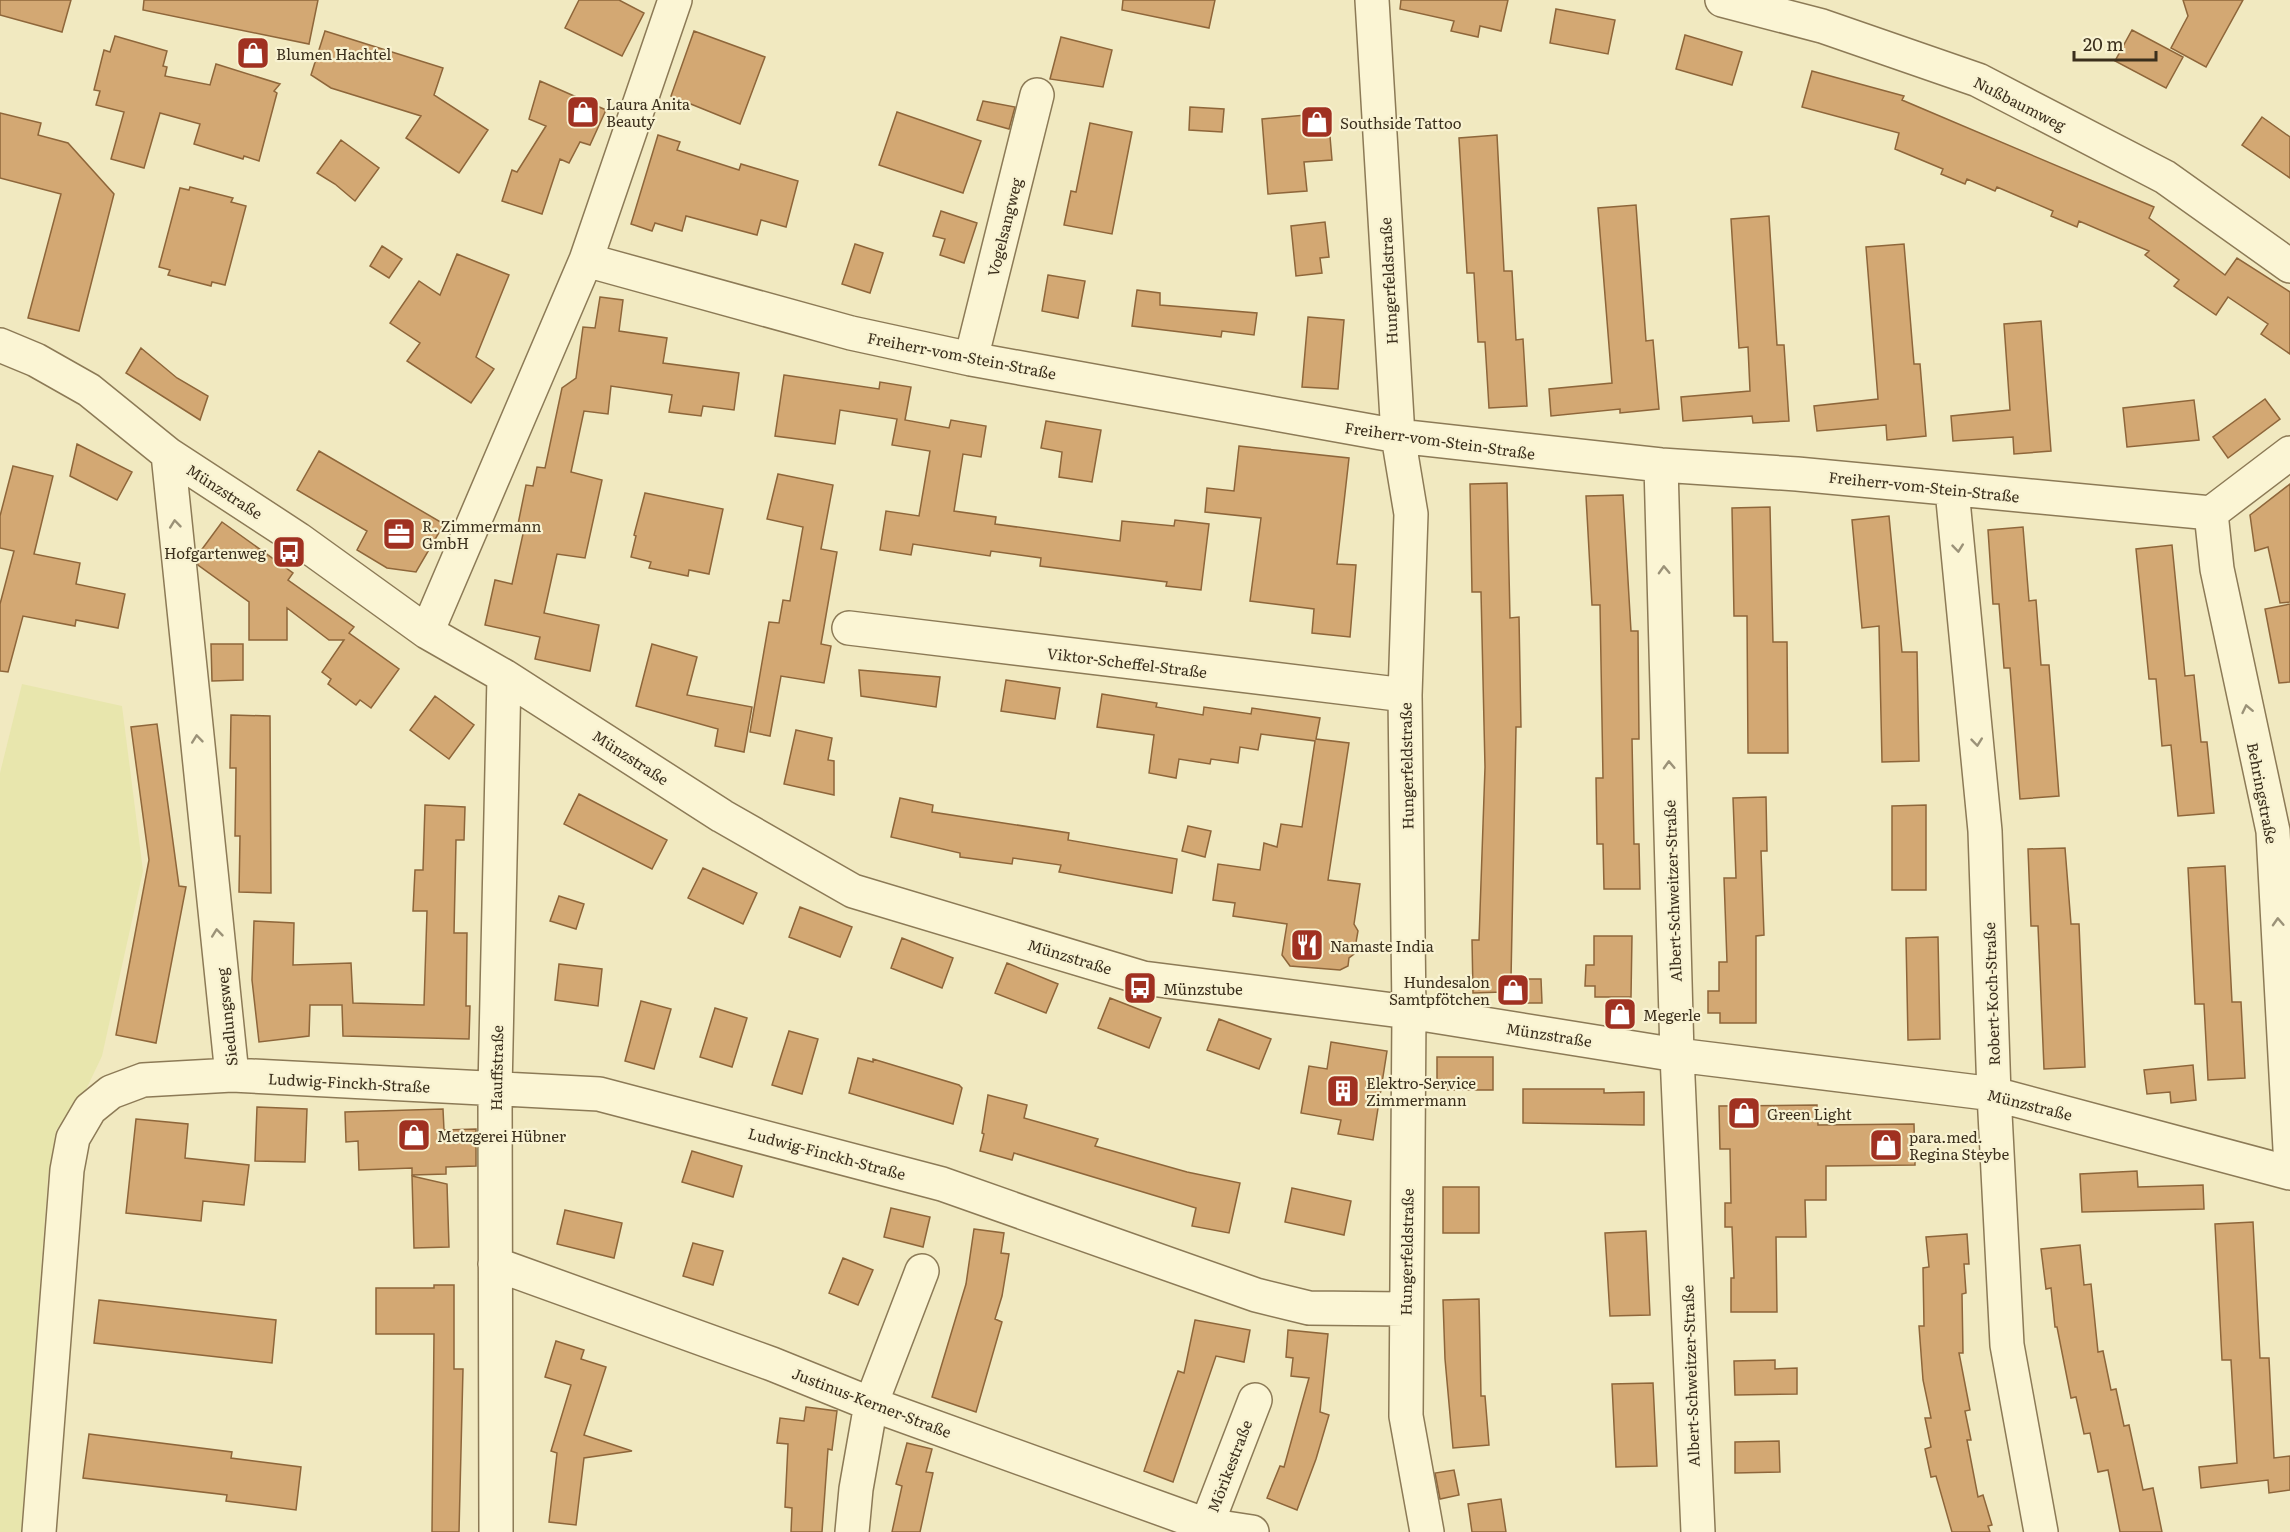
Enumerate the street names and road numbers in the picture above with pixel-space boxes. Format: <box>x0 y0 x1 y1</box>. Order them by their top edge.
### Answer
street label: Nußbaumweg <box>1970 70 2071 136</box>
street label: Vogelsangweg <box>981 175 1028 279</box>
street label: Hungerfeldstraße <box>1373 217 1403 345</box>
street label: Freiherr-vom-Stein-Straße <box>866 325 1059 385</box>
street label: Freiherr-vom-Stein-Straße <box>1343 415 1537 465</box>
street label: Münzstraße <box>182 458 268 524</box>
street label: Freiherr-vom-Stein-Straße <box>1827 465 2021 507</box>
street label: Viktor-Scheffel-Straße <box>1046 641 1209 683</box>
street label: Hungerfeldstraße <box>1393 702 1419 830</box>
street label: Münzstraße <box>588 724 674 790</box>
street label: Behringstraße <box>2242 740 2284 846</box>
street label: Albert-Schweitzer-Straße <box>1657 799 1687 982</box>
street label: Robert-Koch-Straße <box>1977 922 2005 1066</box>
street label: Münzstraße <box>1025 932 1115 980</box>
street label: Siedlungsweg <box>209 966 243 1067</box>
street label: Münzstraße <box>1504 1016 1594 1052</box>
street label: Hauffstraße <box>484 1025 508 1111</box>
street label: Ludwig-Finckh-Straße <box>267 1066 431 1098</box>
street label: Münzstraße <box>1985 1082 2075 1126</box>
street label: Ludwig-Finckh-Straße <box>746 1121 909 1185</box>
street label: Hungerfeldstraße <box>1393 1188 1419 1316</box>
street label: Albert-Schweitzer-Straße <box>1675 1284 1705 1467</box>
street label: Justinus-Kerner-Straße <box>789 1361 955 1443</box>
street label: Mörikestraße <box>1201 1416 1257 1516</box>

